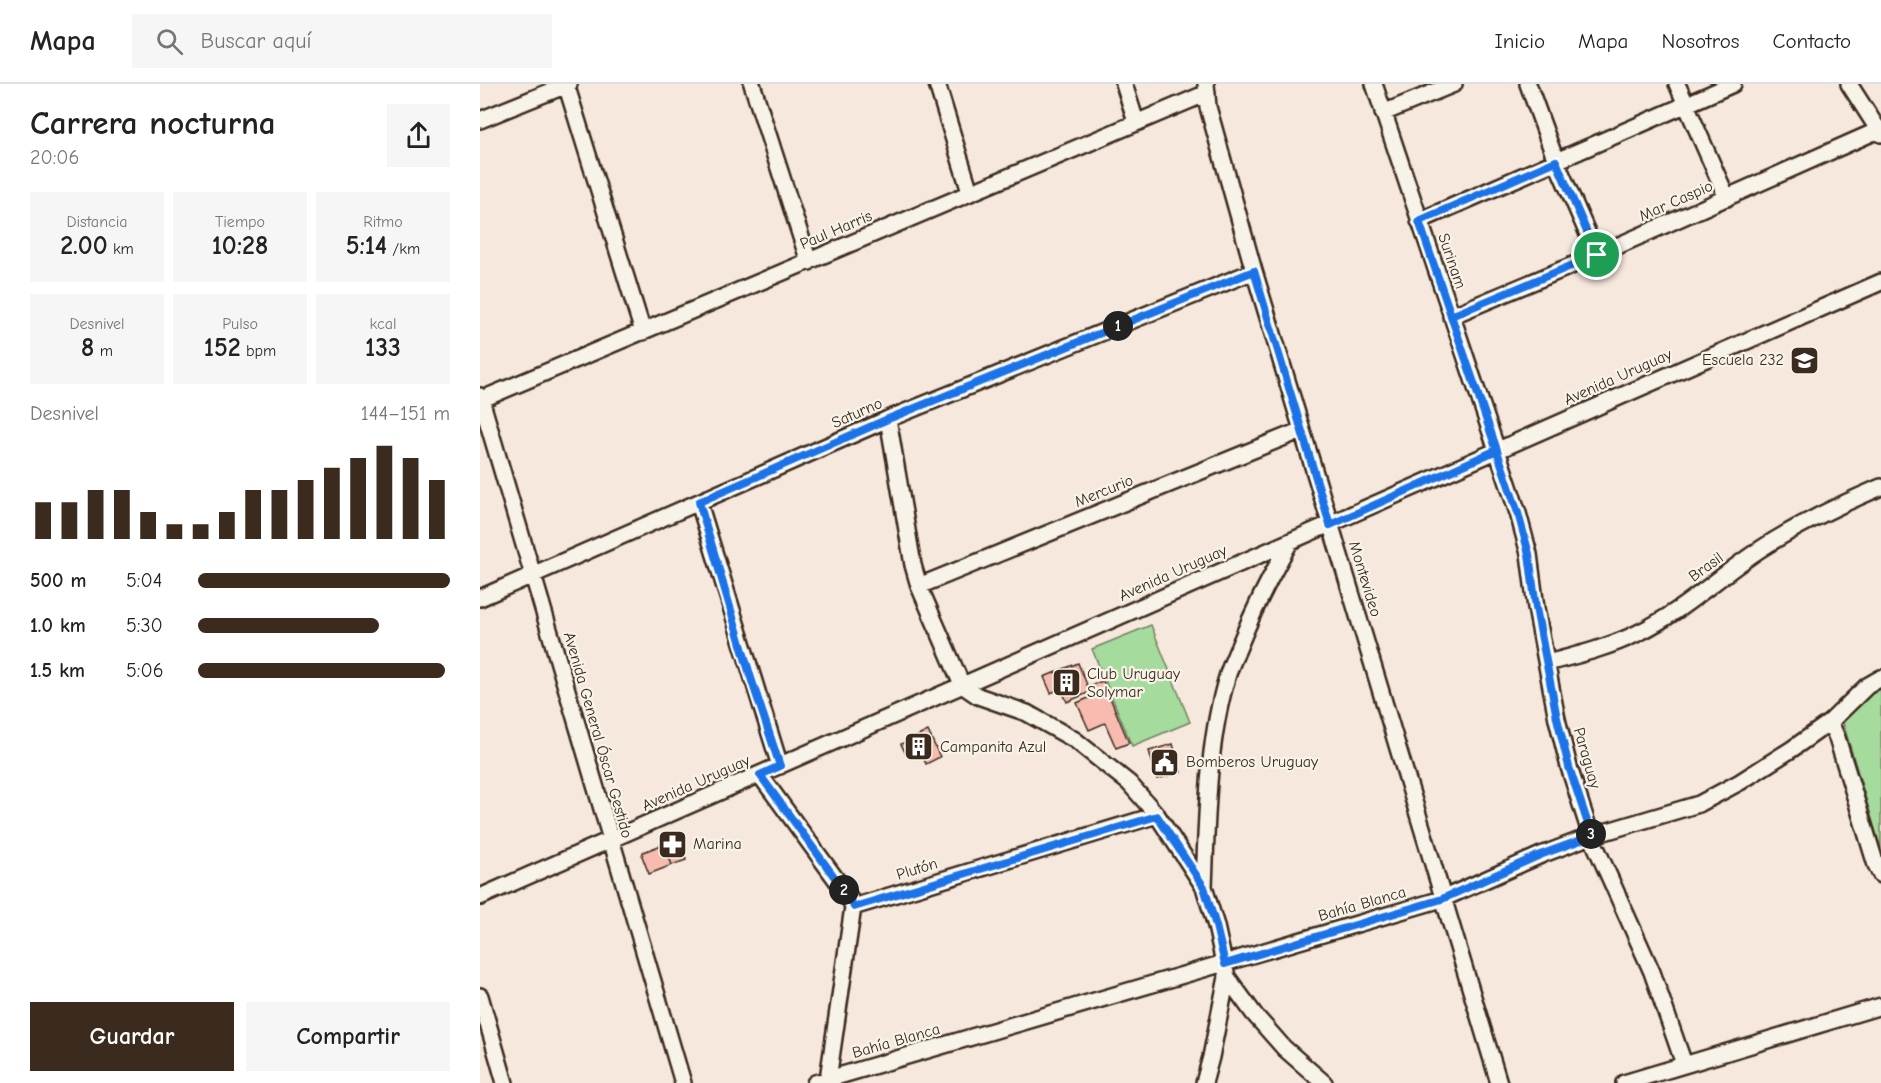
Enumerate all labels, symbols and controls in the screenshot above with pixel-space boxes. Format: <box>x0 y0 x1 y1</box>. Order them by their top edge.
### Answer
search box <box>132 14 552 68</box>
text: Mapa <box>30 25 96 57</box>
icon: search <box>153 25 186 58</box>
text: Buscar aquí <box>201 28 312 54</box>
text: Inicio <box>1494 29 1545 53</box>
text: Mapa <box>1578 29 1628 53</box>
text: Nosotros <box>1661 29 1740 53</box>
text: Contacto <box>1773 29 1851 53</box>
text: Carrera nocturna <box>30 104 276 142</box>
button: share <box>387 104 450 167</box>
text: 20:06 <box>30 146 79 169</box>
street label: Mar Caspio <box>1636 177 1716 225</box>
street label: Paul Harris <box>797 207 875 253</box>
text: Distancia <box>66 213 128 231</box>
text: Tiempo <box>215 213 265 231</box>
text: Ritmo <box>363 213 403 231</box>
pin <box>1571 229 1622 280</box>
text: 2.00 <box>60 231 108 261</box>
text: 10:28 <box>212 231 268 261</box>
text: 5:14 <box>346 231 387 261</box>
street label: Surinam <box>1434 231 1470 291</box>
icon: arrive <box>1580 238 1613 271</box>
text: km <box>108 240 134 258</box>
text: /km <box>387 240 420 258</box>
pin: 1 <box>1103 311 1133 341</box>
text: Desnivel <box>69 315 125 333</box>
text: Pulso <box>222 315 258 333</box>
text: kcal <box>370 315 396 333</box>
text: 1 <box>1115 317 1121 335</box>
text: 8 <box>81 333 94 363</box>
text: 152 <box>204 333 241 363</box>
text: 133 <box>365 333 401 363</box>
text: m <box>94 342 113 360</box>
text: bpm <box>241 342 276 360</box>
school or university icon: Escuela 232 <box>1789 344 1821 376</box>
street label: Avenida Uruguay <box>1561 345 1675 409</box>
place label: Escuela 232 <box>1702 351 1784 369</box>
street label: Saturno <box>829 394 885 432</box>
text: Desnivel <box>30 402 99 425</box>
text: 144–151 m <box>361 402 450 425</box>
street label: Mercurio <box>1072 471 1136 511</box>
street label: Montevideo <box>1345 539 1385 619</box>
street label: Avenida Uruguay <box>1116 541 1230 605</box>
street label: Brasil <box>1685 549 1727 585</box>
text: 500 m <box>30 569 87 592</box>
text: 5:04 <box>126 569 162 592</box>
text: 1.0 km <box>30 614 86 637</box>
text: 5:30 <box>126 614 163 637</box>
street label: Avenida General Óscar Gestido <box>560 630 637 840</box>
text: 1.5 km <box>30 659 85 682</box>
text: 5:06 <box>126 659 163 682</box>
place label: Club Uruguay Solymar <box>1087 665 1181 701</box>
building icon: Club Uruguay Solymar <box>1050 667 1082 699</box>
street label: Paraguay <box>1570 725 1605 792</box>
building icon: Campanita Azul <box>903 731 935 763</box>
place label: Campanita Azul <box>940 738 1046 756</box>
public building icon: Bomberos Uruguay <box>1149 746 1181 778</box>
street label: Avenida Uruguay <box>639 751 753 815</box>
place label: Bomberos Uruguay <box>1186 753 1319 771</box>
pin: 3 <box>1576 819 1606 849</box>
text: 3 <box>1587 825 1595 843</box>
pharmacy icon: Marina <box>656 828 688 860</box>
place label: Marina <box>693 835 742 853</box>
street label: Plutón <box>894 854 940 884</box>
pin: 2 <box>829 875 859 905</box>
text: 2 <box>840 881 848 899</box>
street label: Bahía Blanca <box>1316 883 1408 925</box>
button: Guardar <box>30 1002 234 1071</box>
button: Compartir <box>246 1002 450 1071</box>
street label: Bahía Blanca <box>850 1020 942 1062</box>

